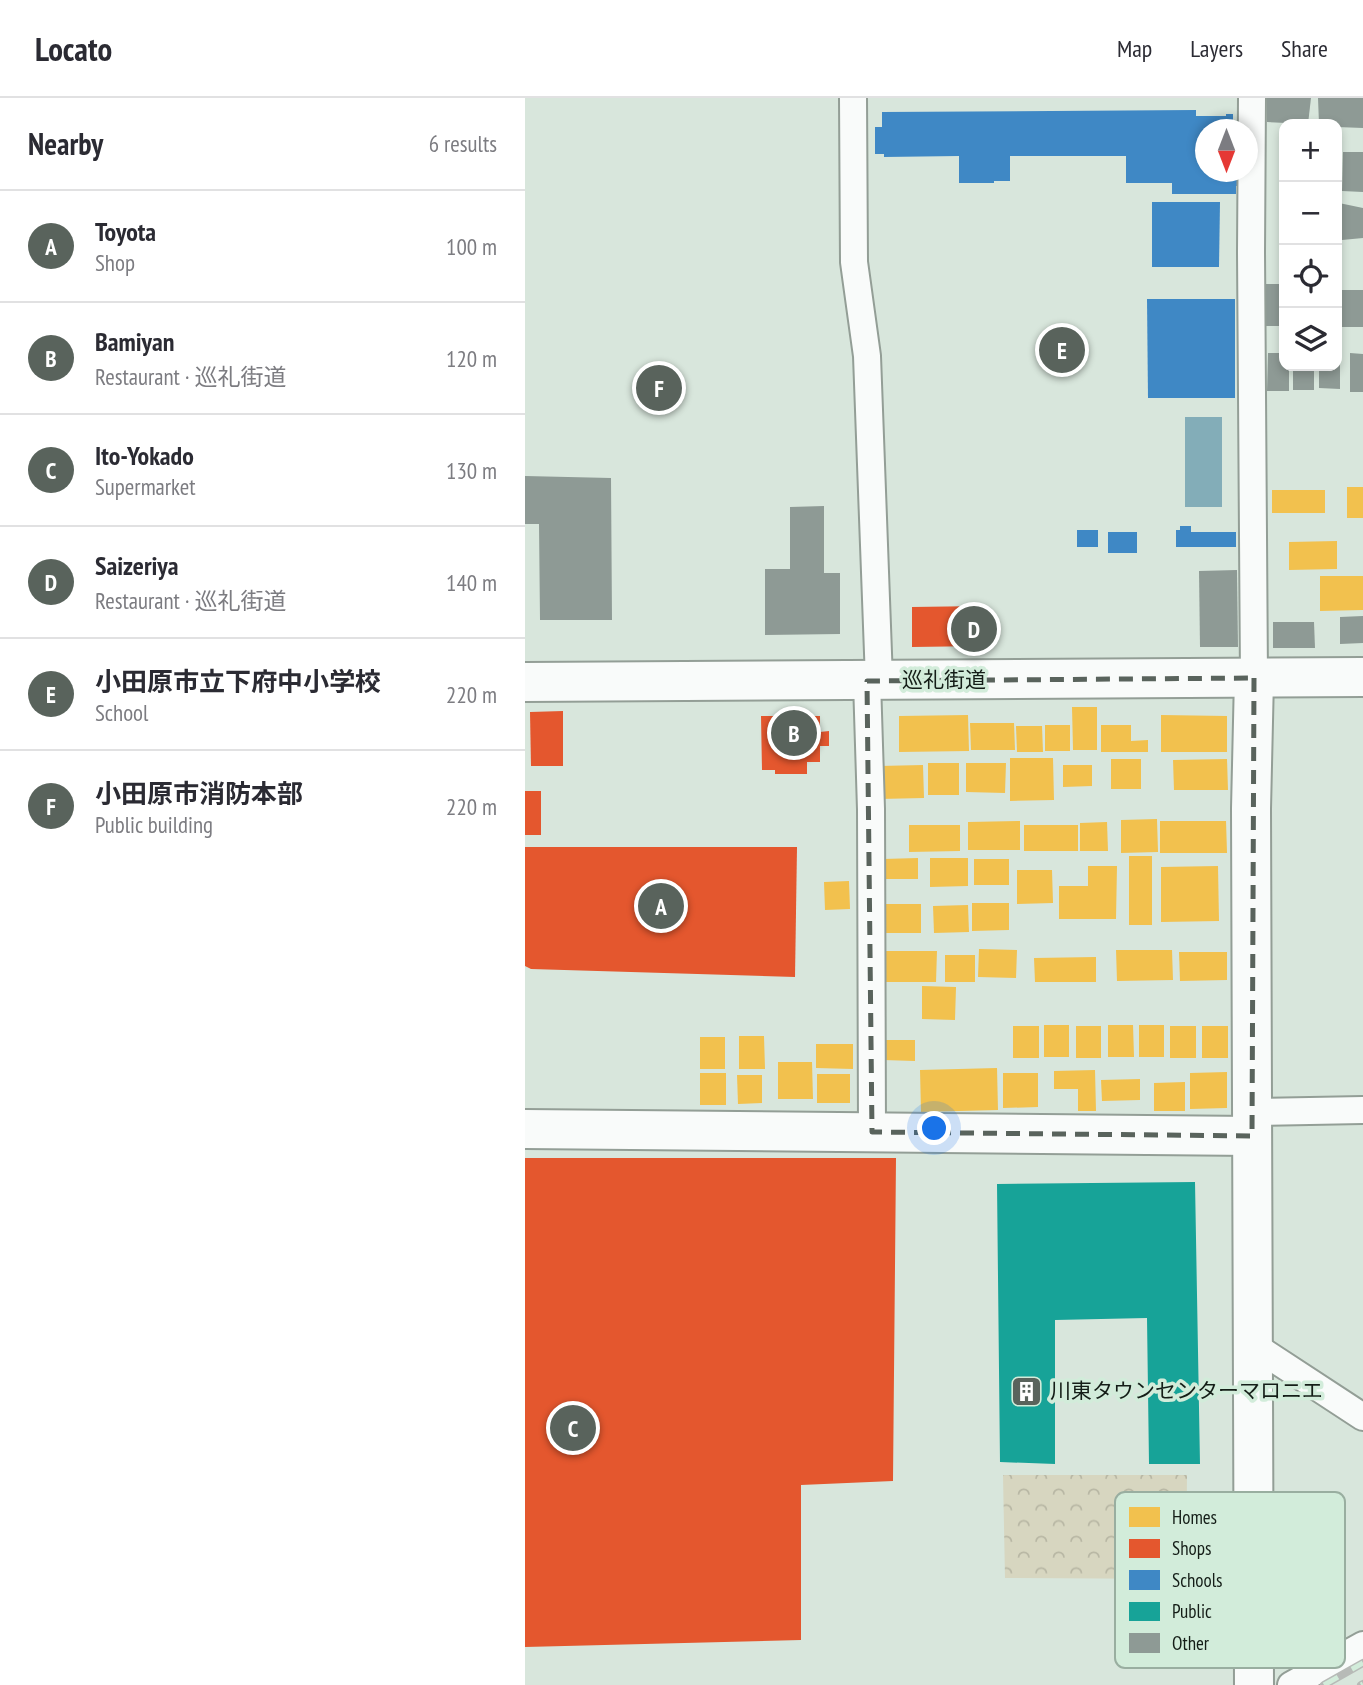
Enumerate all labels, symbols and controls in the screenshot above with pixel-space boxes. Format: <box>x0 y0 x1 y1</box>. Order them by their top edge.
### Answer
text: Locato <box>35 27 112 70</box>
text: Map <box>1117 33 1152 64</box>
text: Layers <box>1190 33 1243 64</box>
text: Share <box>1281 33 1328 64</box>
north arrow <box>1195 119 1258 182</box>
map controls <box>1279 119 1342 371</box>
button: + <box>1279 119 1342 182</box>
text: Nearby <box>28 124 103 163</box>
text: 6 results <box>429 129 497 158</box>
button: − <box>1279 182 1342 245</box>
text: Toyota <box>95 215 156 248</box>
text: A <box>45 232 57 261</box>
text: 100 m <box>446 232 497 261</box>
button: locate <box>1279 245 1342 308</box>
text: Shop <box>95 248 135 277</box>
button: layers <box>1279 308 1342 371</box>
pin: E <box>1039 324 1085 376</box>
text: Bamiyan <box>95 325 174 358</box>
text: B <box>45 344 57 373</box>
text: 120 m <box>446 344 497 373</box>
text: Restaurant · 巡礼街道 <box>95 362 287 391</box>
pin: F <box>636 362 682 414</box>
text: Ito-Yokado <box>95 439 194 472</box>
text: C <box>46 456 56 485</box>
text: 130 m <box>446 456 497 485</box>
text: Supermarket <box>95 472 196 501</box>
text: Saizeriya <box>95 549 179 582</box>
text: D <box>45 568 57 597</box>
text: 140 m <box>446 568 497 597</box>
text: Restaurant · 巡礼街道 <box>95 586 287 615</box>
pin: D <box>951 603 997 655</box>
text: 小田原市立下府中小学校 <box>95 665 381 698</box>
street label: 巡礼街道 <box>902 666 986 693</box>
text: E <box>46 680 56 709</box>
text: 220 m <box>446 680 497 709</box>
text: School <box>95 698 148 727</box>
pin: B <box>771 707 817 759</box>
text: 小田原市消防本部 <box>95 777 303 810</box>
text: F <box>46 792 56 821</box>
text: 220 m <box>446 792 497 821</box>
text: Public building <box>95 810 213 839</box>
pin: A <box>638 880 684 932</box>
your location <box>917 1111 951 1145</box>
building icon: 川東タウンセンターマロニエ <box>1010 1374 1044 1408</box>
place label: 川東タウンセンターマロニエ <box>1050 1377 1323 1404</box>
pin: C <box>550 1402 596 1454</box>
legend <box>1115 1492 1345 1668</box>
text: Homes <box>1172 1505 1217 1529</box>
text: Shops <box>1172 1536 1211 1560</box>
text: Schools <box>1172 1568 1223 1592</box>
text: Public <box>1172 1599 1212 1623</box>
text: Other <box>1172 1631 1210 1655</box>

